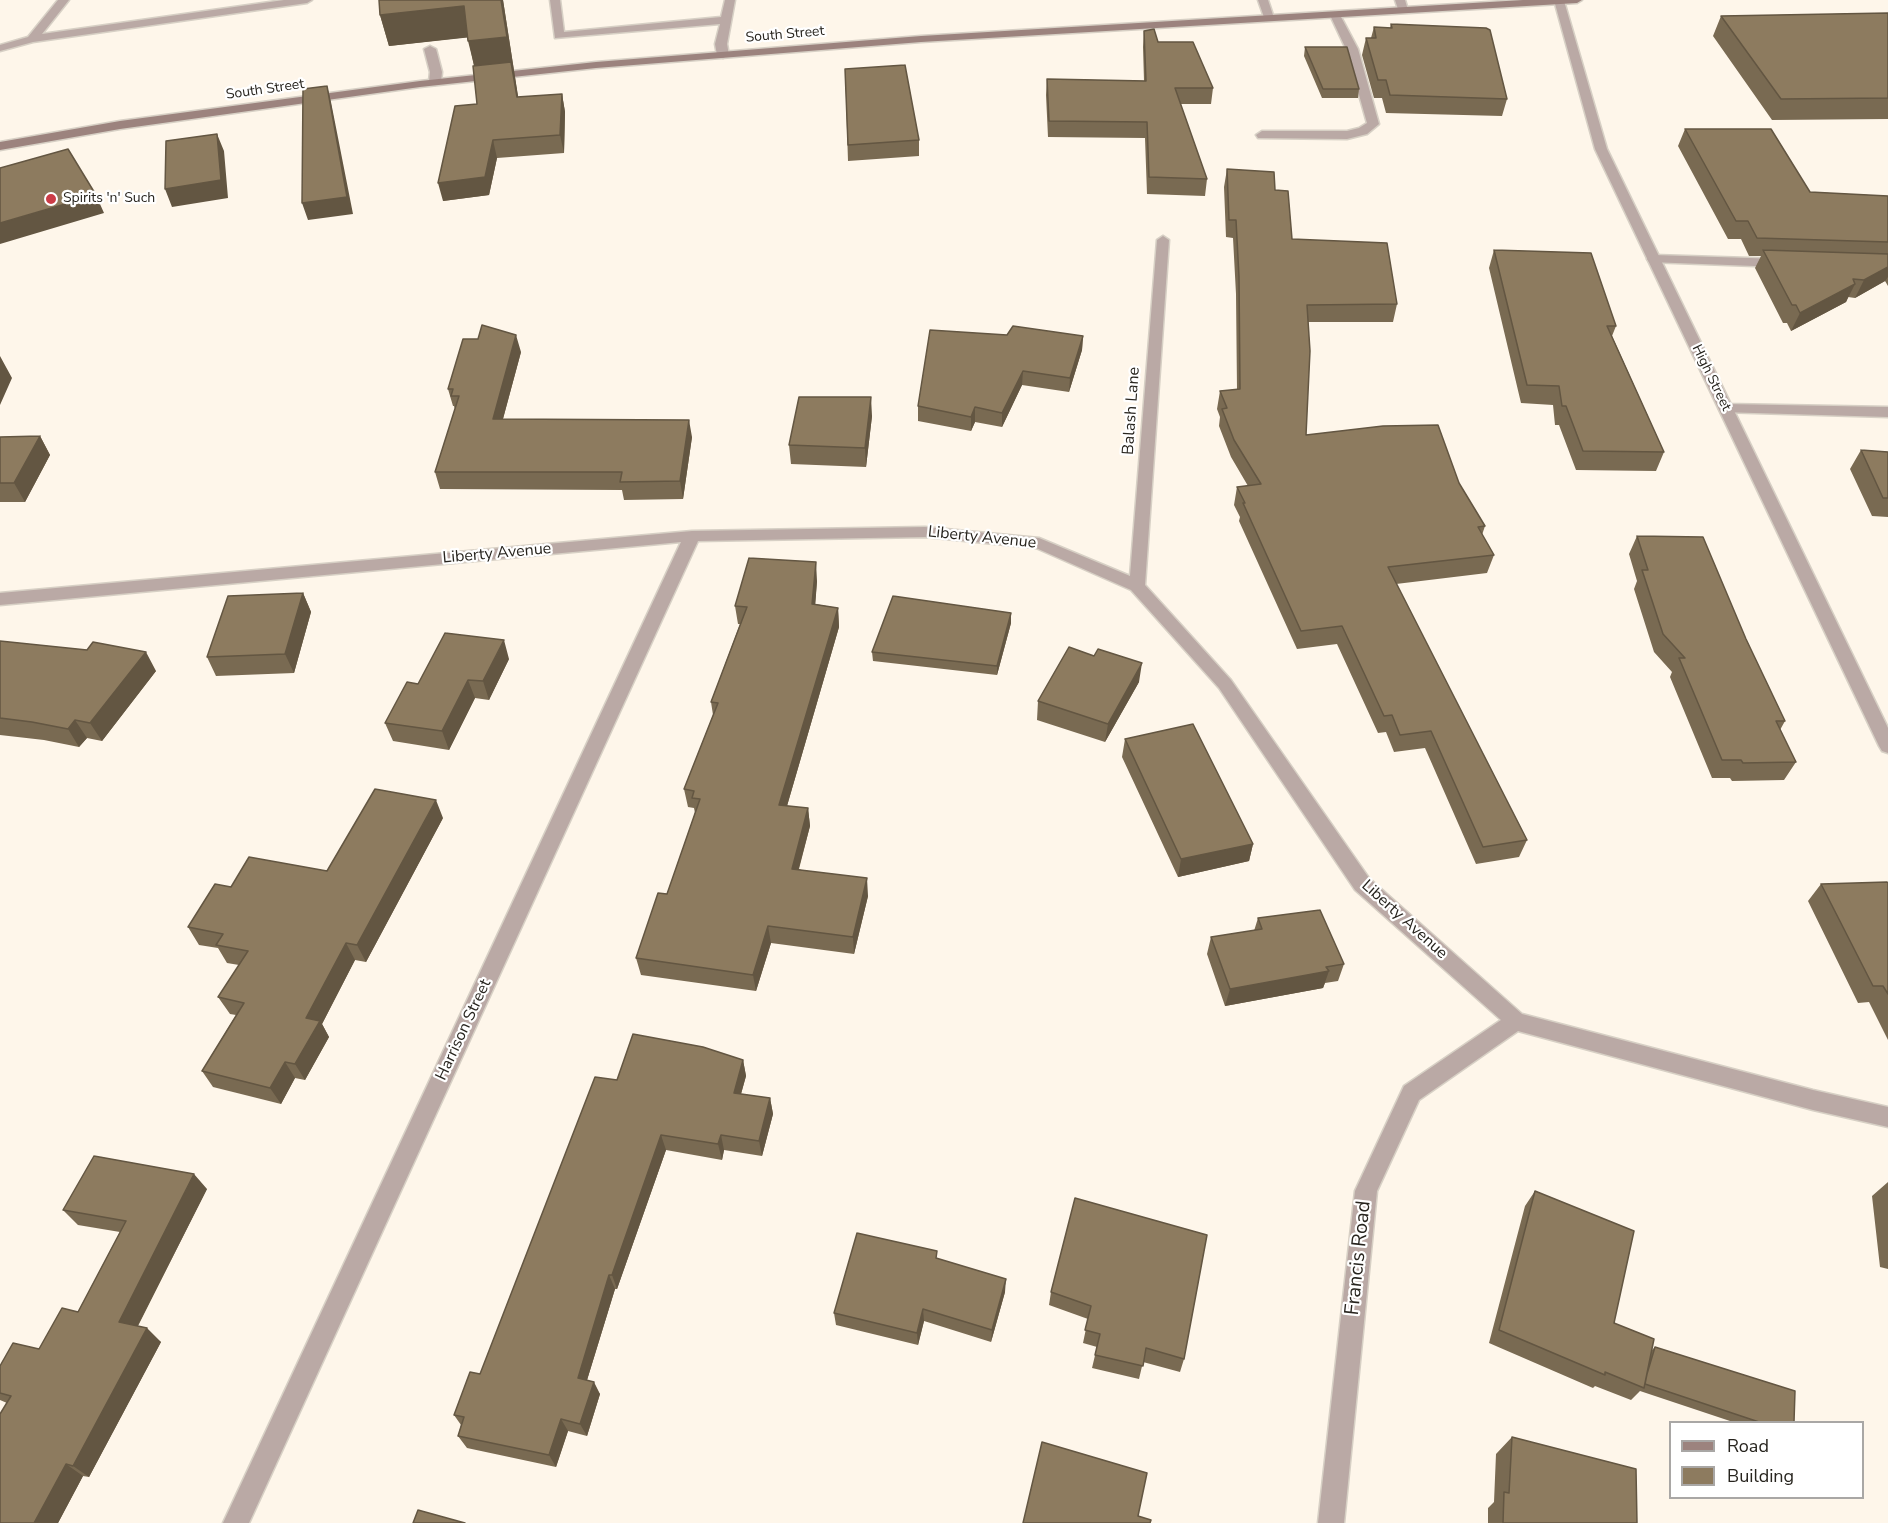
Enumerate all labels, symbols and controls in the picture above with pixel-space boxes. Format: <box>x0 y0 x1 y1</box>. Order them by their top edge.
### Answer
street label: South Street <box>745 23 825 47</box>
street label: South Street <box>225 76 305 104</box>
place label: Spirits 'n' Such <box>63 191 155 207</box>
marker: Spirits 'n' Such <box>44 192 58 206</box>
street label: High Street <box>1688 342 1734 414</box>
street label: Balash Lane <box>1119 366 1145 456</box>
street label: Liberty Avenue <box>927 523 1037 553</box>
street label: Liberty Avenue <box>442 540 552 568</box>
street label: Liberty Avenue <box>1357 876 1451 964</box>
street label: Harrison Street <box>432 976 496 1084</box>
street label: Francis Road <box>1341 1200 1377 1316</box>
legend <box>1669 1421 1864 1499</box>
text: Road <box>1727 1434 1769 1458</box>
text: Building <box>1727 1464 1794 1488</box>

